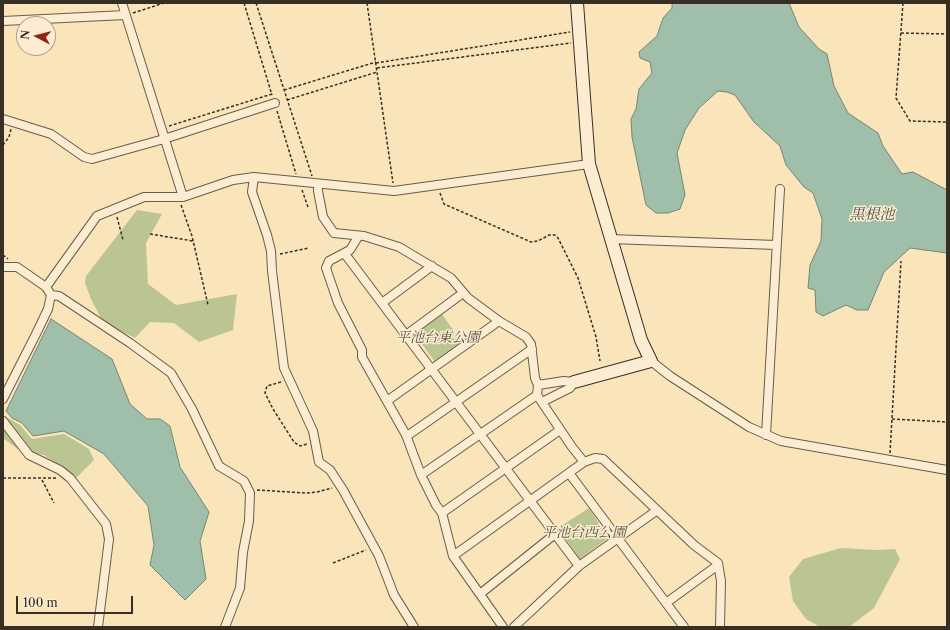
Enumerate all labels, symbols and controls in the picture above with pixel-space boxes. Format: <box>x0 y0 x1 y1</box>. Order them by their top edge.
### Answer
north arrow <box>16 16 56 56</box>
text: N <box>18 29 33 40</box>
water label: 黒根池 <box>850 206 894 224</box>
park label: 平池台東公園 <box>396 330 480 346</box>
park label: 平池台西公園 <box>542 525 626 541</box>
scale bar <box>18 588 135 614</box>
text: 100 m <box>23 595 58 610</box>

